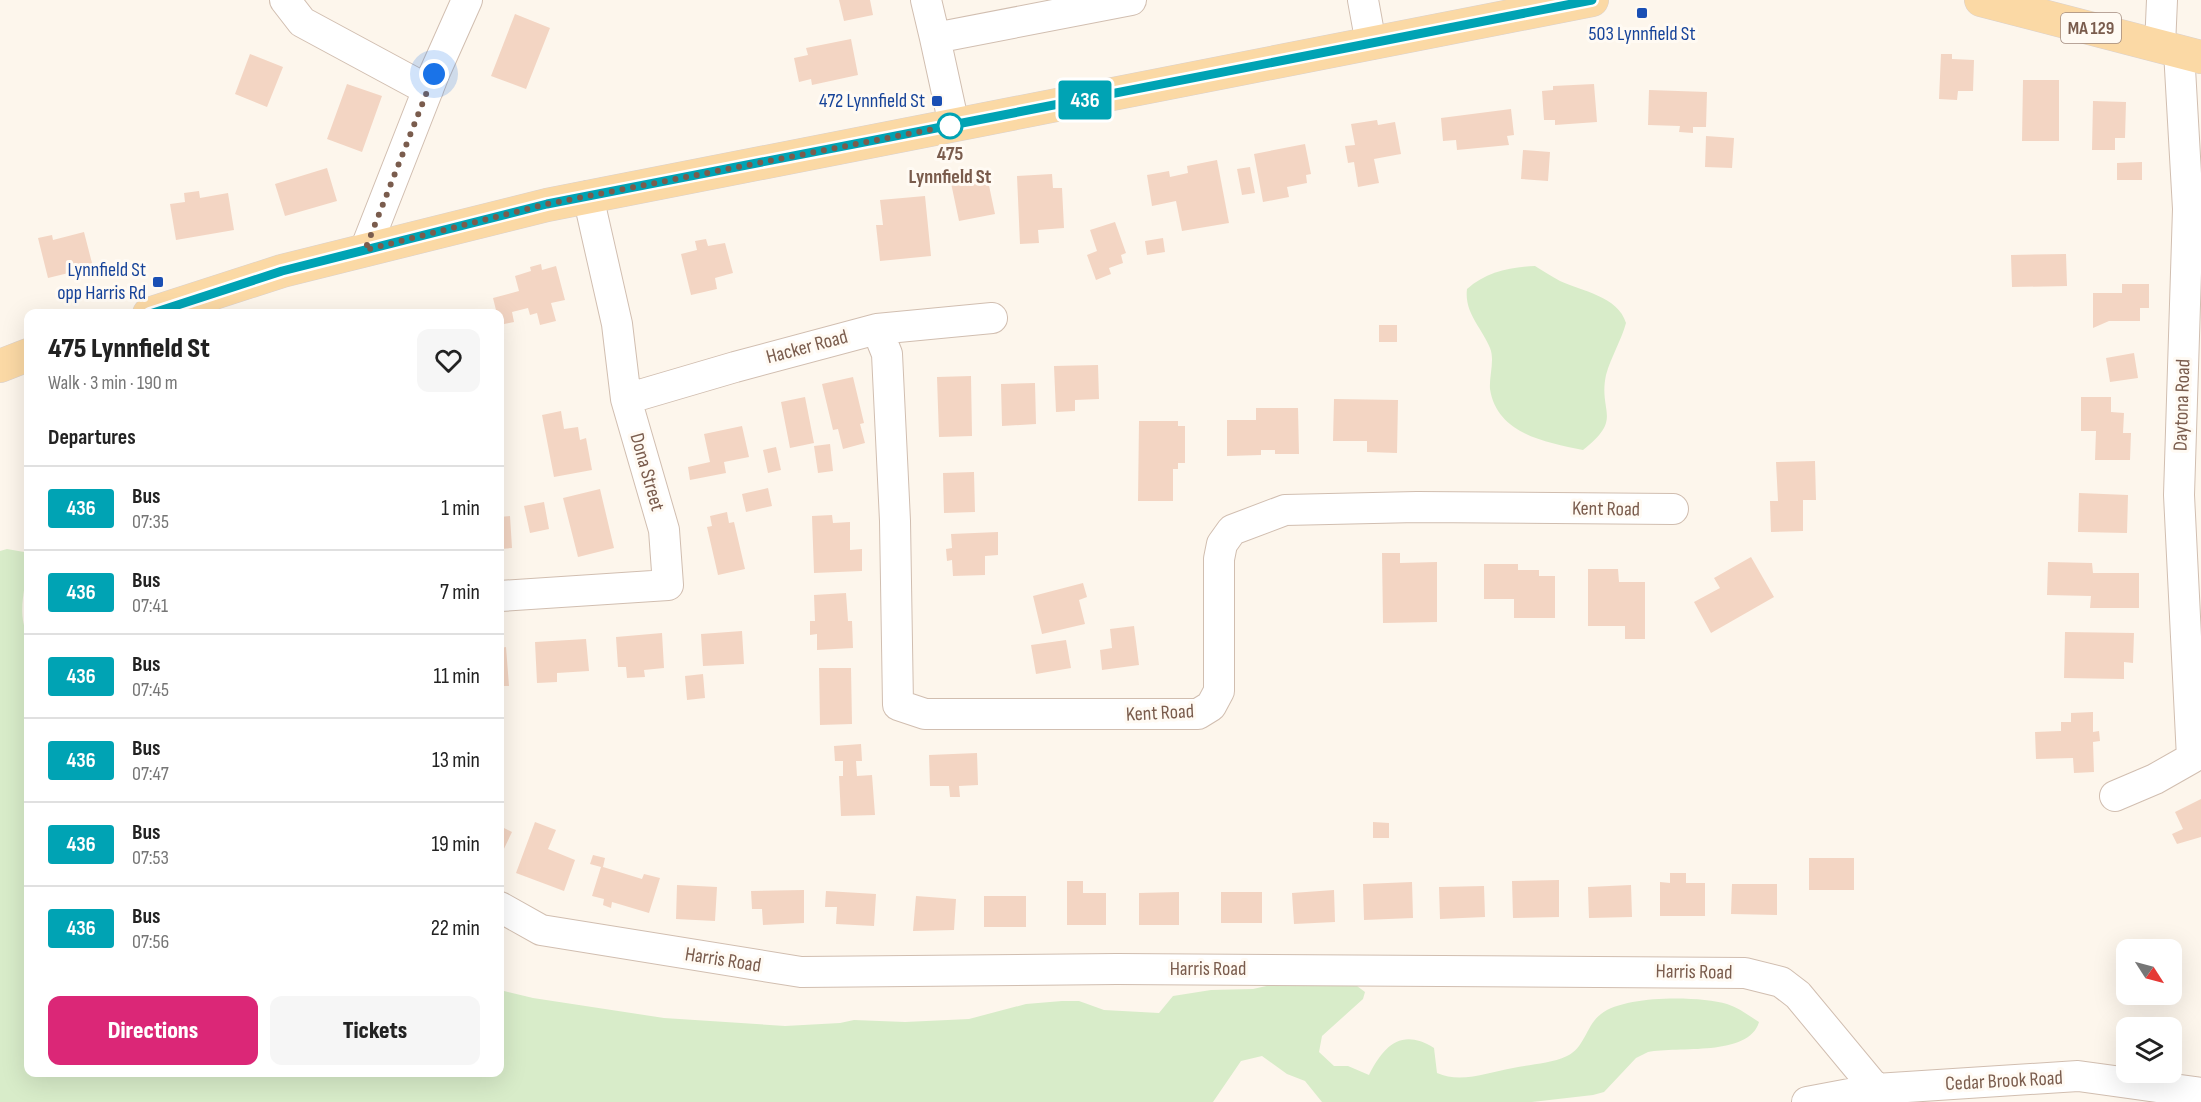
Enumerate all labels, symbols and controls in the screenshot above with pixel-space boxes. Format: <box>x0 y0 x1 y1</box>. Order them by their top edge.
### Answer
marker: 503 Lynnfield St <box>1635 6 1649 20</box>
road number: MA 129 <box>2061 13 2121 43</box>
place label: 503 Lynnfield St <box>1589 22 1695 46</box>
your location <box>419 59 449 89</box>
line badge: 436 <box>1050 80 1120 120</box>
text: 436 <box>1070 88 1100 113</box>
place label: 472 Lynnfield St <box>819 89 925 113</box>
marker: 472 Lynnfield St <box>930 94 944 108</box>
marker: 475 Lynnfield St <box>937 113 963 139</box>
place label: 475 Lynnfield St <box>909 142 992 189</box>
place label: Lynnfield St opp Harris Rd <box>57 258 146 305</box>
marker: Lynnfield St opp Harris Rd <box>151 275 165 289</box>
street label: Hacker Road <box>764 325 850 369</box>
button: heart <box>417 329 480 392</box>
text: 475 Lynnfield St <box>48 332 210 365</box>
street label: Daytona Road <box>2168 359 2196 451</box>
text: Walk · 3 min · 190 m <box>48 371 178 395</box>
text: Departures <box>48 424 136 451</box>
street label: Dona Street <box>624 430 670 514</box>
text: Bus <box>132 483 161 510</box>
text: 1 min <box>441 495 480 522</box>
text: 436 <box>66 496 96 521</box>
street label: Kent Road <box>1572 496 1640 522</box>
text: 07:35 <box>132 510 169 534</box>
text: Bus <box>132 567 161 594</box>
text: 7 min <box>440 579 480 606</box>
text: 436 <box>66 580 96 605</box>
text: 07:41 <box>132 594 168 618</box>
text: Bus <box>132 651 161 678</box>
text: 11 min <box>433 663 480 690</box>
text: 436 <box>66 664 96 689</box>
text: 07:45 <box>132 678 169 702</box>
street label: Kent Road <box>1125 699 1195 727</box>
text: Bus <box>132 735 161 762</box>
text: 13 min <box>432 747 480 774</box>
text: 436 <box>66 748 96 773</box>
text: 07:47 <box>132 762 169 786</box>
text: Bus <box>132 819 161 846</box>
text: 19 min <box>431 831 480 858</box>
text: 436 <box>66 832 96 857</box>
text: 07:53 <box>132 846 169 870</box>
text: Bus <box>132 903 161 930</box>
text: 22 min <box>431 915 480 942</box>
text: 436 <box>66 916 96 941</box>
text: 07:56 <box>132 930 169 954</box>
north arrow <box>2116 939 2182 1005</box>
map controls <box>2116 939 2182 1083</box>
street label: Harris Road <box>683 942 763 978</box>
street label: Harris Road <box>1170 957 1246 981</box>
street label: Harris Road <box>1655 959 1733 985</box>
button: Directions <box>48 996 258 1065</box>
button: Tickets <box>270 996 480 1065</box>
button: layers <box>2116 1017 2182 1083</box>
street label: Cedar Brook Road <box>1945 1066 2063 1096</box>

